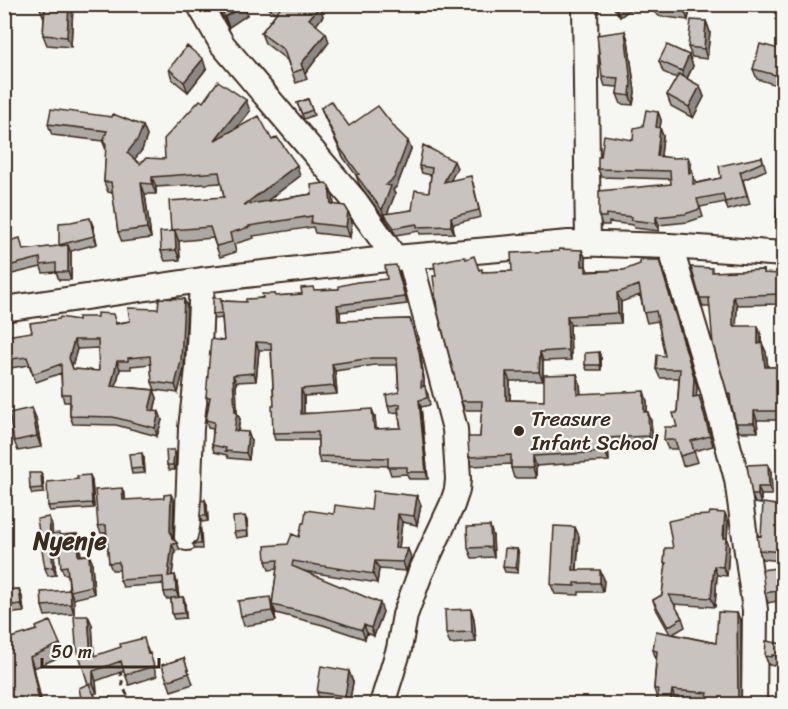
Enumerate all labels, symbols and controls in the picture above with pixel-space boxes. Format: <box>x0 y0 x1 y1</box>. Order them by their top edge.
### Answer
place label: Treasure Infant School <box>530 400 659 462</box>
marker: Treasure Infant School <box>512 424 526 438</box>
district label: Nyenje <box>32 520 108 562</box>
scale bar <box>42 631 159 669</box>
text: 50 m <box>51 636 92 668</box>

